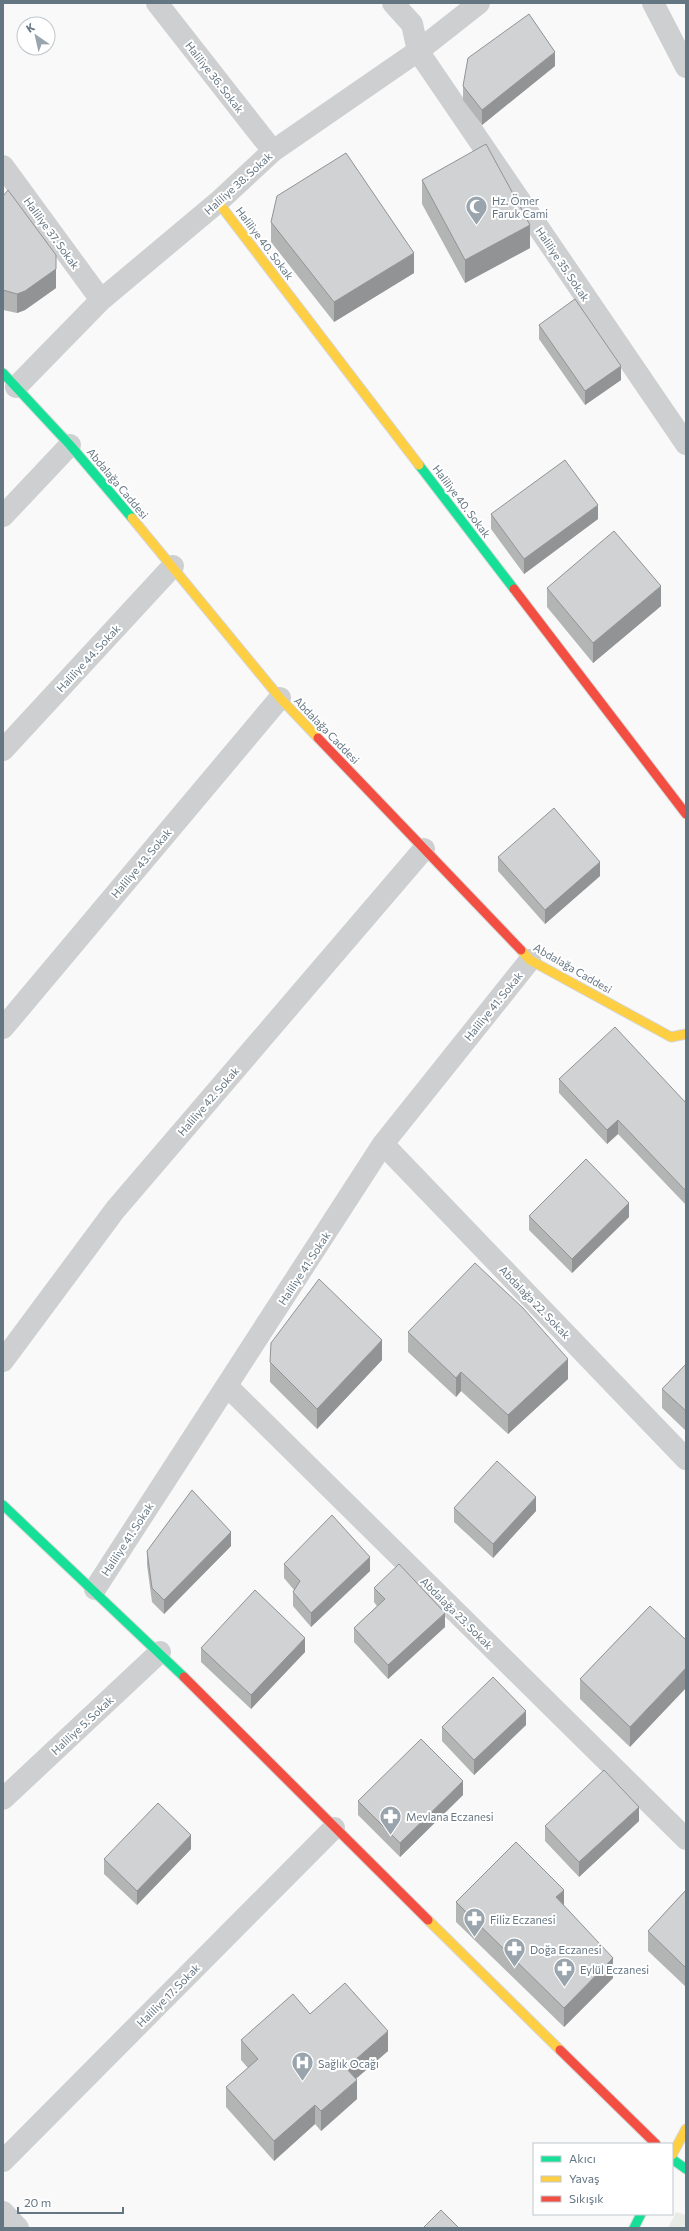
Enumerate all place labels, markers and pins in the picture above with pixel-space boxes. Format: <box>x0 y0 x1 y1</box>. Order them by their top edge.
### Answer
mosque icon: Hz. Ömer Faruk Cami <box>463 193 489 226</box>
place label: Hz. Ömer Faruk Cami <box>492 193 548 220</box>
pharmacy icon: Mevlana Eczanesi <box>378 1803 404 1836</box>
place label: Mevlana Eczanesi <box>406 1810 494 1823</box>
pharmacy icon: Filiz Eczanesi <box>462 1906 488 1939</box>
place label: Filiz Eczanesi <box>490 1913 556 1926</box>
pharmacy icon: Doğa Eczanesi <box>502 1936 528 1969</box>
place label: Doğa Eczanesi <box>530 1943 602 1956</box>
pharmacy icon: Eylül Eczanesi <box>551 1956 577 1989</box>
place label: Eylül Eczanesi <box>580 1963 649 1976</box>
hospital icon: Sağlık Ocağı <box>289 2050 315 2083</box>
place label: Sağlık Ocağı <box>318 2057 379 2070</box>

